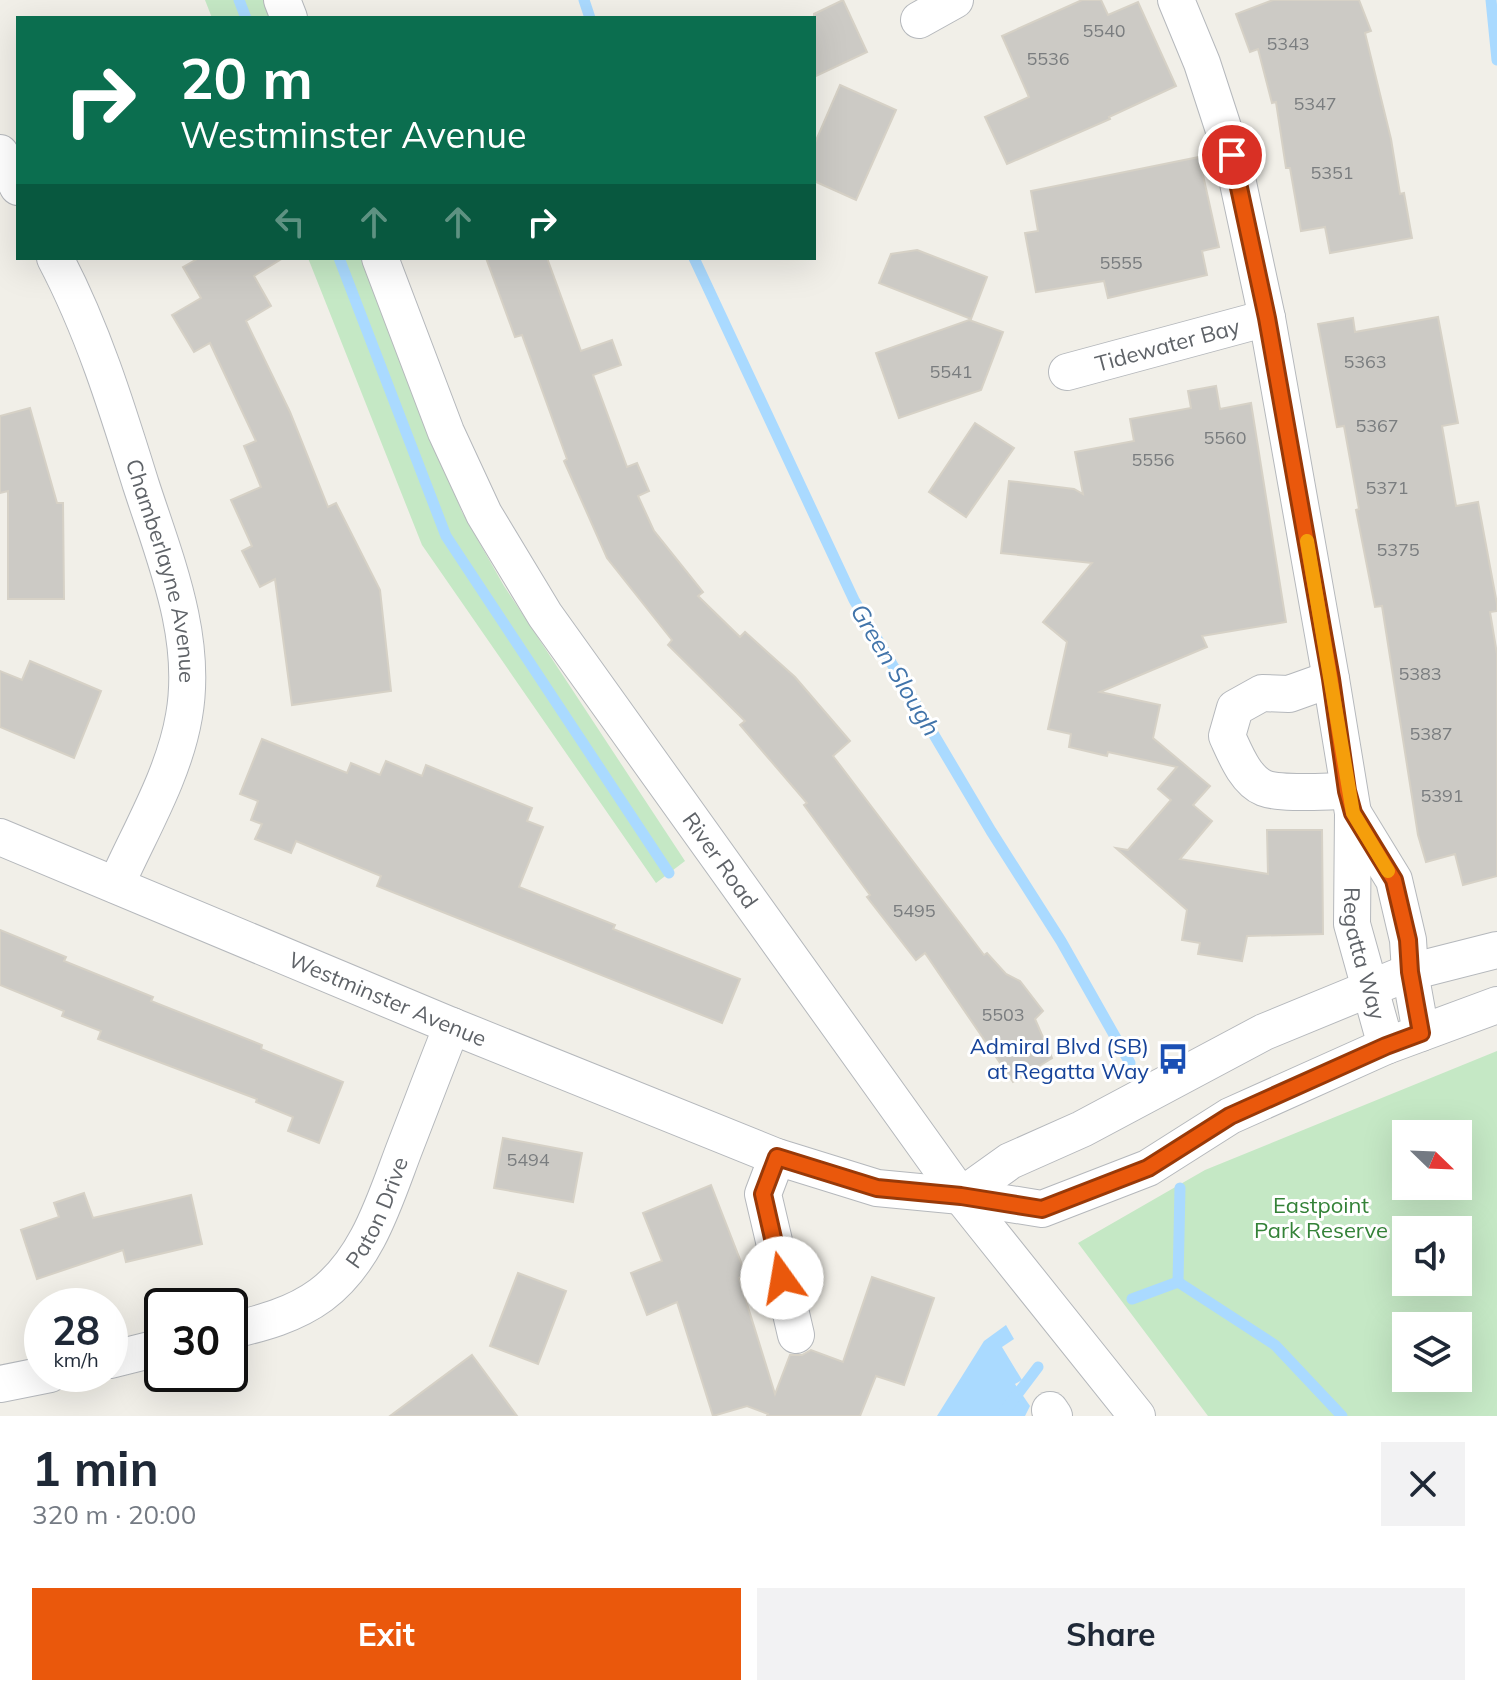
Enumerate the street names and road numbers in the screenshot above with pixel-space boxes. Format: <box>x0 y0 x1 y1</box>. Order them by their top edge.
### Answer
street label: Tidewater Bay <box>1092 312 1243 378</box>
street label: Chamberlayne Avenue <box>120 455 201 683</box>
street label: River Road <box>677 807 764 914</box>
street label: Regatta Way <box>1338 887 1392 1023</box>
street label: Westminster Avenue <box>284 945 491 1052</box>
street label: Paton Drive <box>339 1153 414 1273</box>

